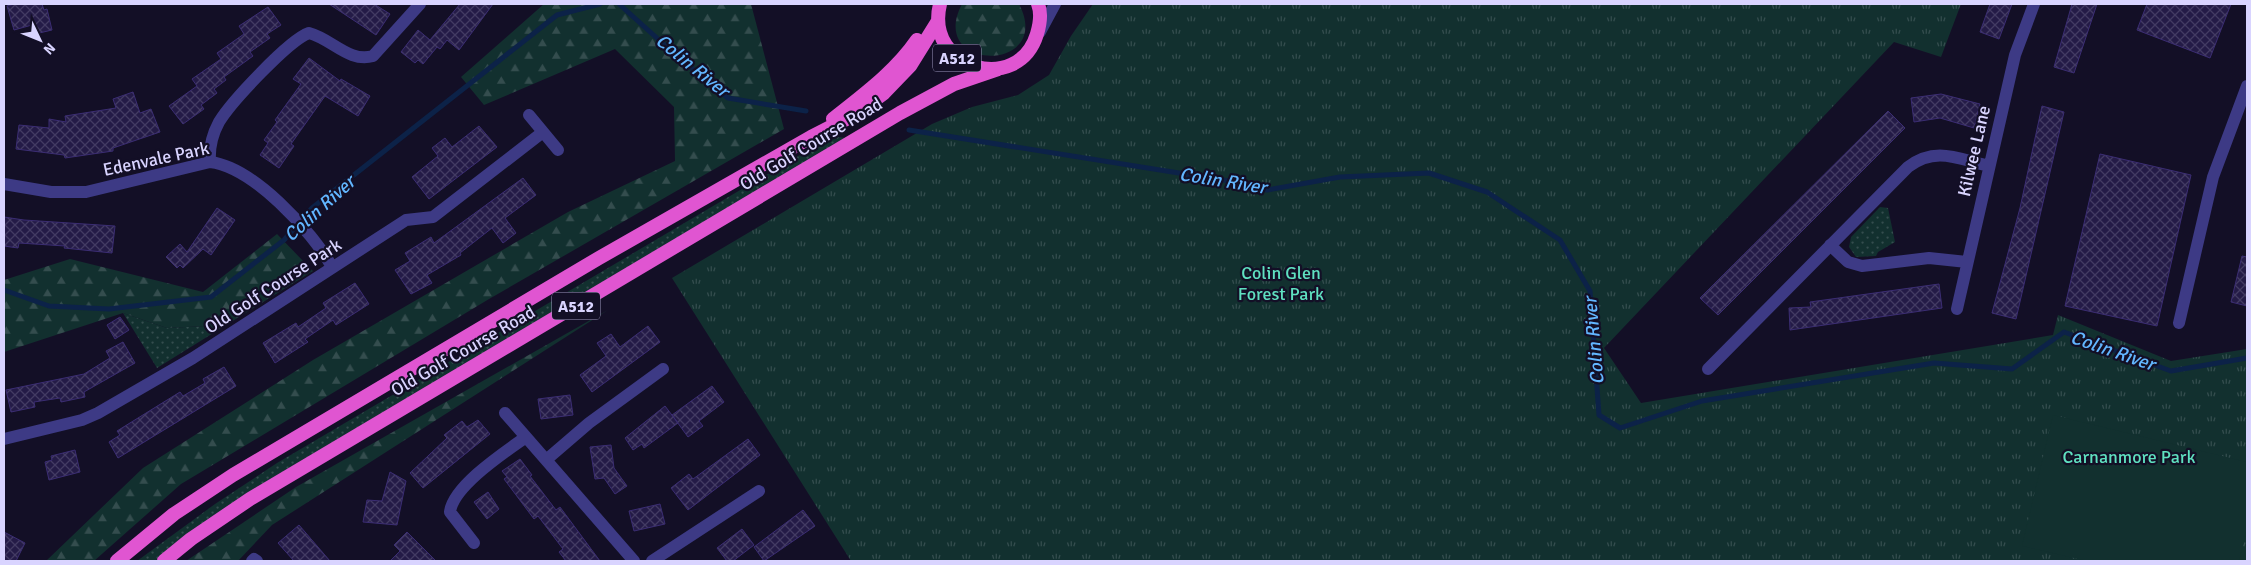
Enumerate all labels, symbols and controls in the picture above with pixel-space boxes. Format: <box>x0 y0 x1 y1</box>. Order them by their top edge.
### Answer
north arrow <box>15 15 65 65</box>
water label: Colin River <box>651 29 736 105</box>
text: N <box>40 39 59 58</box>
road number: A512 <box>933 44 981 72</box>
street label: Old Golf Course Road <box>736 93 886 195</box>
street label: Kilwee Lane <box>1953 103 1995 199</box>
street label: Edenvale Park <box>101 137 211 181</box>
water label: Colin River <box>1178 162 1271 200</box>
water label: Colin River <box>279 168 362 247</box>
street label: Old Golf Course Park <box>200 234 346 338</box>
park label: Colin Glen Forest Park <box>1238 262 1324 305</box>
road number: A512 <box>552 292 600 320</box>
water label: Colin River <box>1578 293 1610 386</box>
street label: Old Golf Course Road <box>387 301 539 401</box>
water label: Colin River <box>2067 325 2161 378</box>
park label: Carnanmore Park <box>2063 446 2195 468</box>

